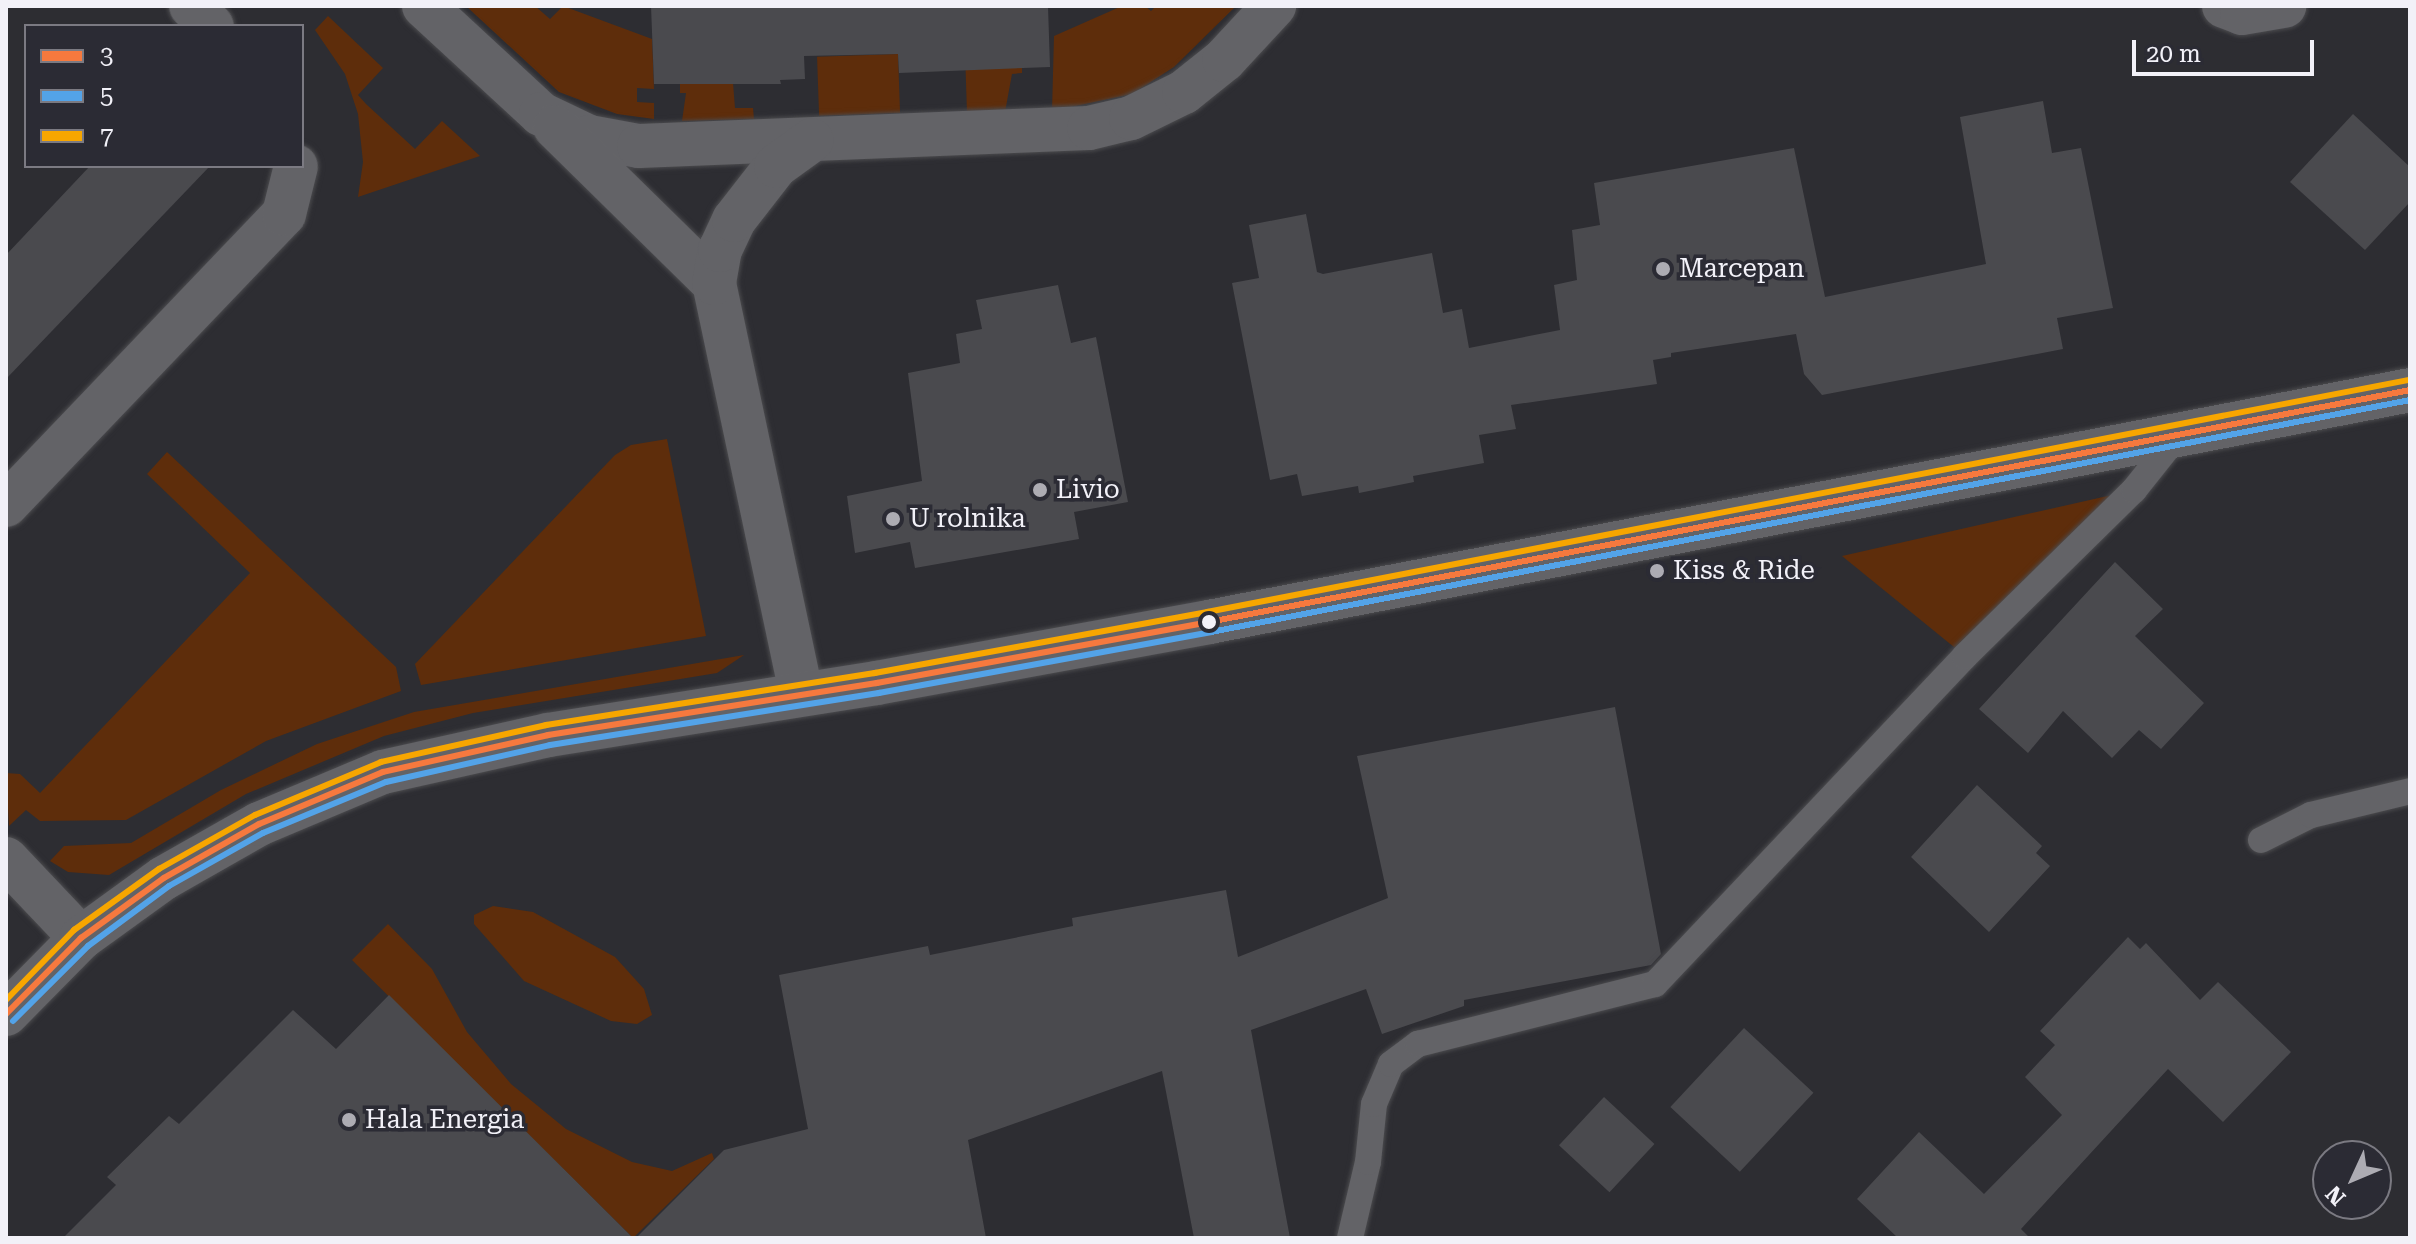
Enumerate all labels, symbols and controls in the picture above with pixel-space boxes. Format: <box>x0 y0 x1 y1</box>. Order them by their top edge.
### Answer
legend <box>24 24 304 168</box>
scale bar <box>2136 24 2318 74</box>
text: 20 m <box>2146 40 2201 68</box>
text: 3 <box>100 42 113 70</box>
text: 5 <box>100 82 113 110</box>
text: 7 <box>100 122 113 150</box>
place label: Marcepan <box>1679 253 1804 285</box>
marker: Marcepan <box>1654 260 1672 278</box>
place label: Livio <box>1056 474 1120 506</box>
marker: Livio <box>1031 481 1049 499</box>
place label: U rolnika <box>909 503 1026 535</box>
marker: U rolnika <box>884 510 902 528</box>
place label: Kiss & Ride <box>1673 555 1815 587</box>
marker: Kiss & Ride <box>1648 562 1666 580</box>
unlabelled marker <box>1201 614 1217 630</box>
place label: Hala Energia <box>365 1104 524 1136</box>
marker: Hala Energia <box>340 1111 358 1129</box>
north arrow <box>2312 1140 2392 1220</box>
text: N <box>2321 1181 2351 1210</box>

